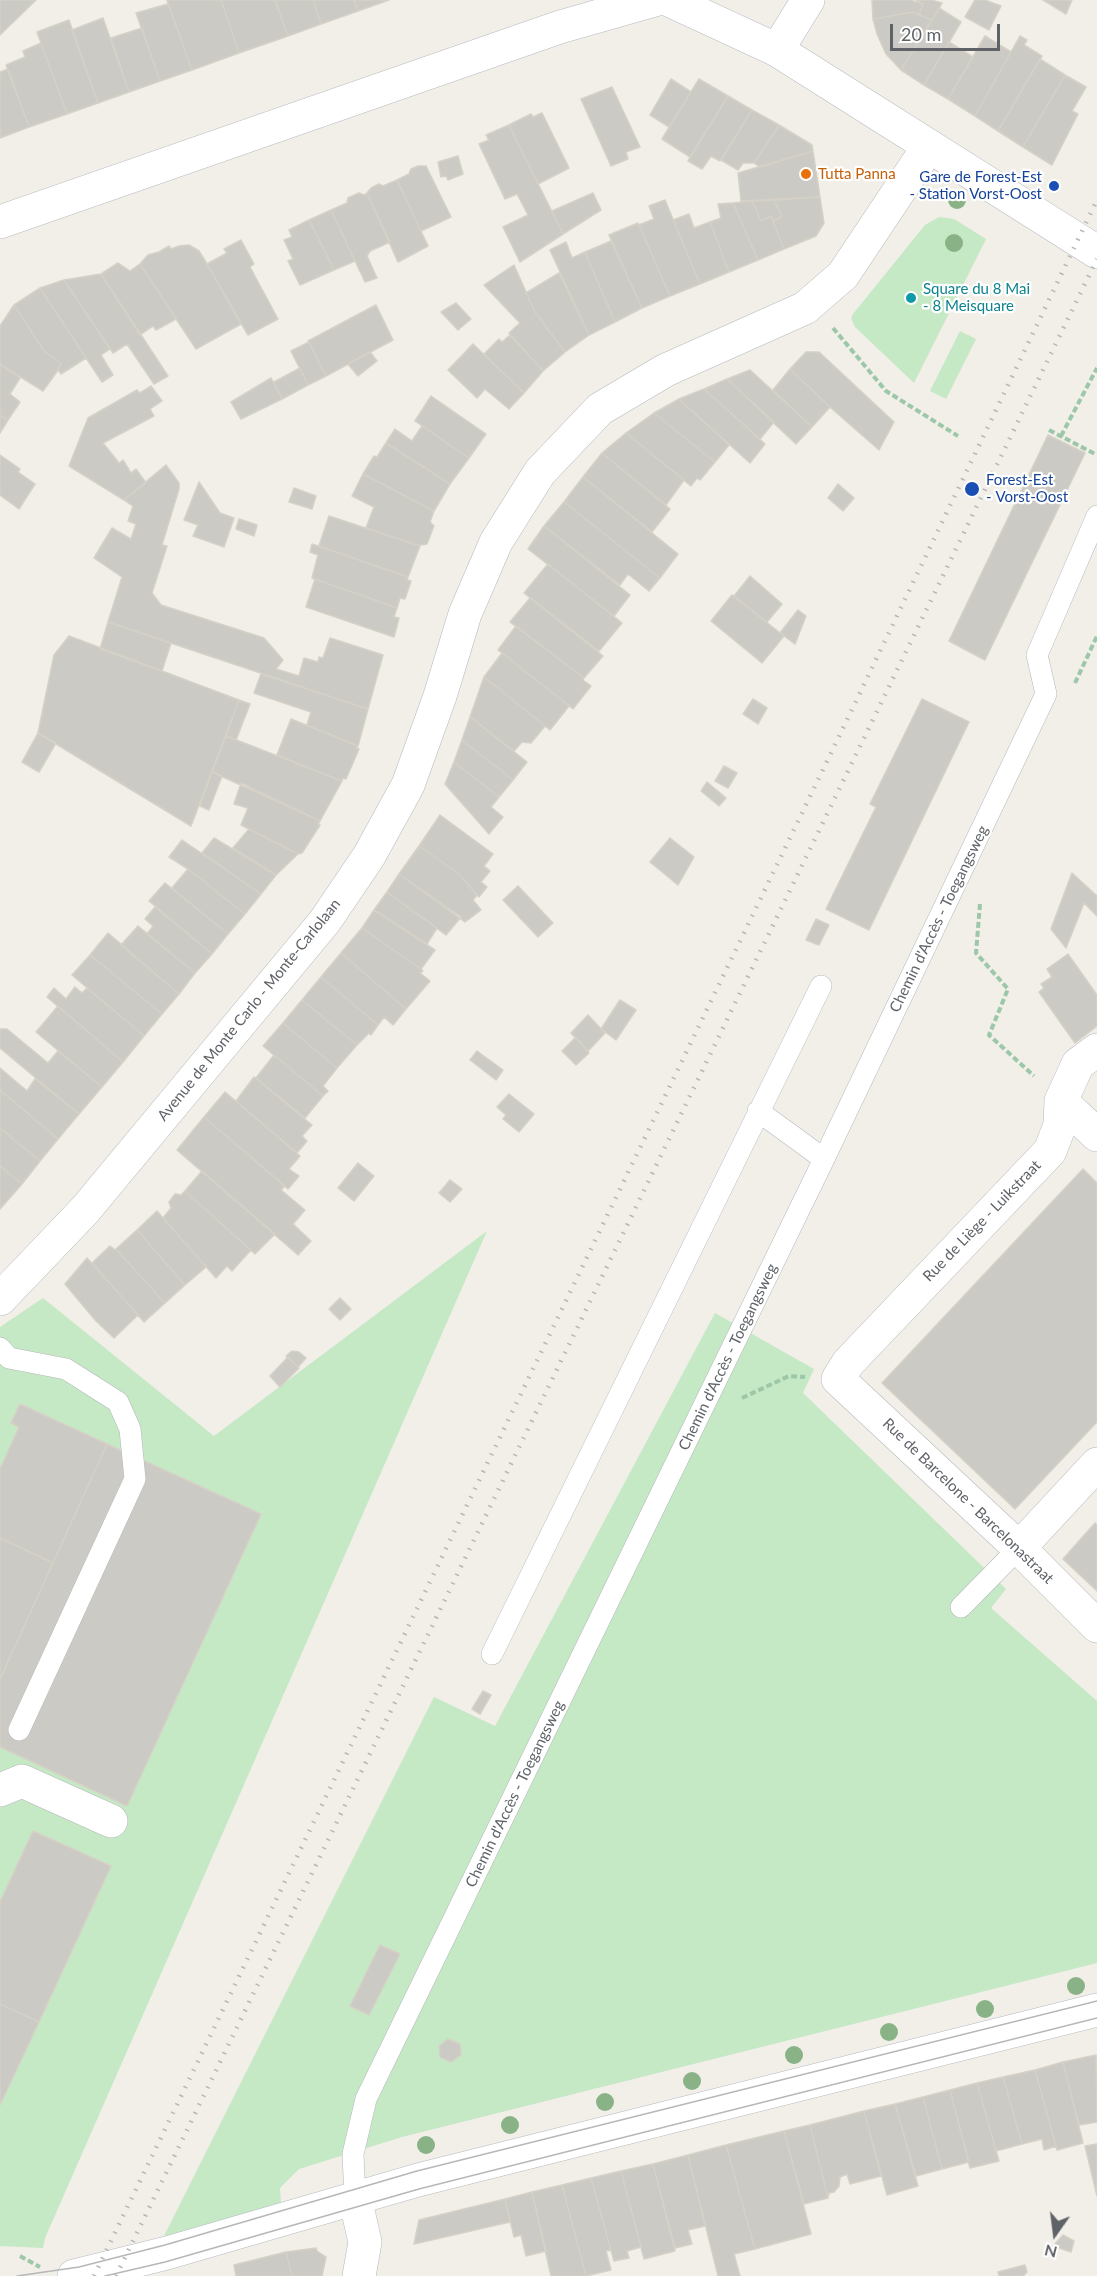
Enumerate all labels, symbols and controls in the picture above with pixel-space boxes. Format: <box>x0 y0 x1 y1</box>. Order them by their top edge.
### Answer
scale bar <box>893 12 1002 50</box>
text: 20 m <box>901 23 941 45</box>
place label: Tutta Panna <box>818 165 896 183</box>
marker: Tutta Panna <box>799 167 813 181</box>
place label: Gare de Forest-Est - Station Vorst-Oost <box>909 168 1042 203</box>
marker: Gare de Forest-Est - Station Vorst-Oost <box>1047 179 1061 193</box>
place label: Square du 8 Mai - 8 Meisquare <box>923 280 1030 315</box>
marker: Square du 8 Mai - 8 Meisquare <box>904 291 918 305</box>
place label: Forest-Est - Vorst-Oost <box>986 471 1068 506</box>
marker: Forest-Est - Vorst-Oost <box>963 480 981 498</box>
street label: Chemin d'Accès - Toegangsweg <box>886 823 992 1015</box>
street label: Avenue de Monte Carlo - Monte-Carlolaan <box>154 895 344 1125</box>
street label: Rue de Liège - Luikstraat <box>919 1157 1045 1285</box>
street label: Chemin d'Accès - Toegangsweg <box>675 1261 781 1453</box>
street label: Rue de Barcelone - Barcelonastraat <box>879 1414 1057 1588</box>
street label: Chemin d'Accès - Toegangsweg <box>462 1698 568 1890</box>
north arrow <box>1025 2204 1085 2264</box>
text: N <box>1042 2241 1059 2263</box>

